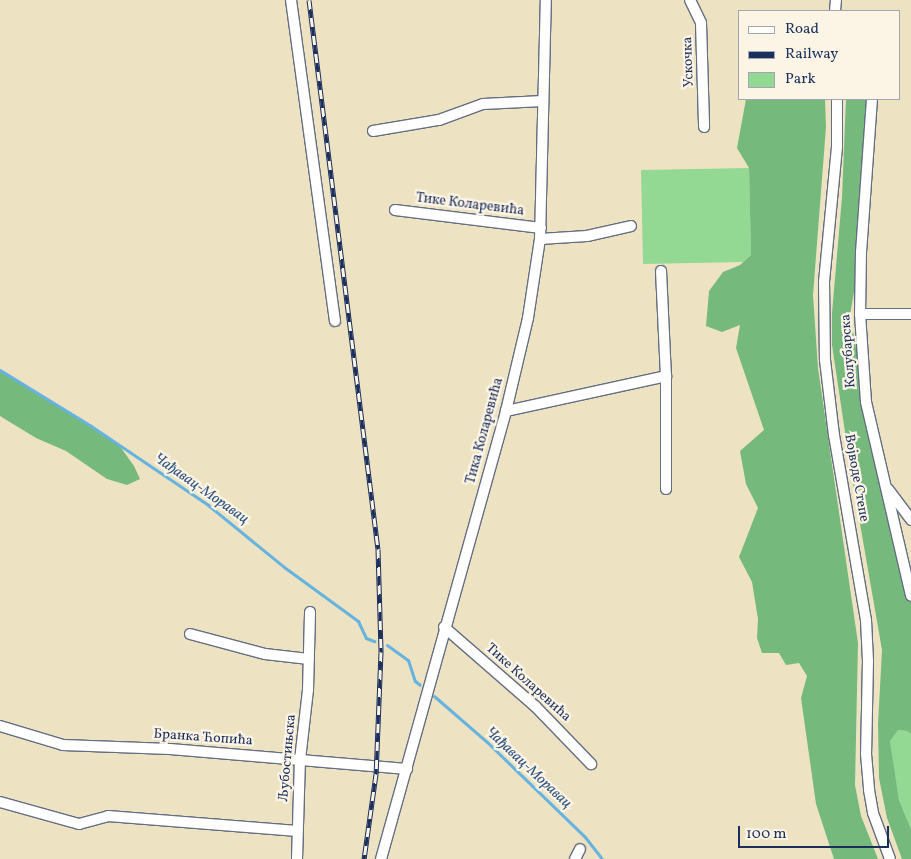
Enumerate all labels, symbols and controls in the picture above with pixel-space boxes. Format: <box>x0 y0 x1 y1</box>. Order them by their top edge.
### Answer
legend <box>738 10 901 100</box>
text: Road <box>785 19 819 40</box>
street label: Ускочка <box>680 36 698 88</box>
text: Railway <box>785 44 838 65</box>
text: Park <box>785 69 816 90</box>
street label: Тике Коларевића <box>415 190 525 220</box>
street label: Колубарска <box>838 313 860 389</box>
street label: Тика Коларевића <box>463 376 507 486</box>
street label: Војводе Степе <box>840 433 872 523</box>
water label: Чађавац-Моравац <box>150 450 252 528</box>
street label: Тике Коларевића <box>482 640 574 726</box>
street label: Љубостињска <box>276 713 300 803</box>
water label: Чађавац-Моравац <box>481 723 575 813</box>
street label: Бранка Ћопића <box>153 726 253 750</box>
scale bar <box>741 816 892 848</box>
text: 100 m <box>746 824 786 845</box>

